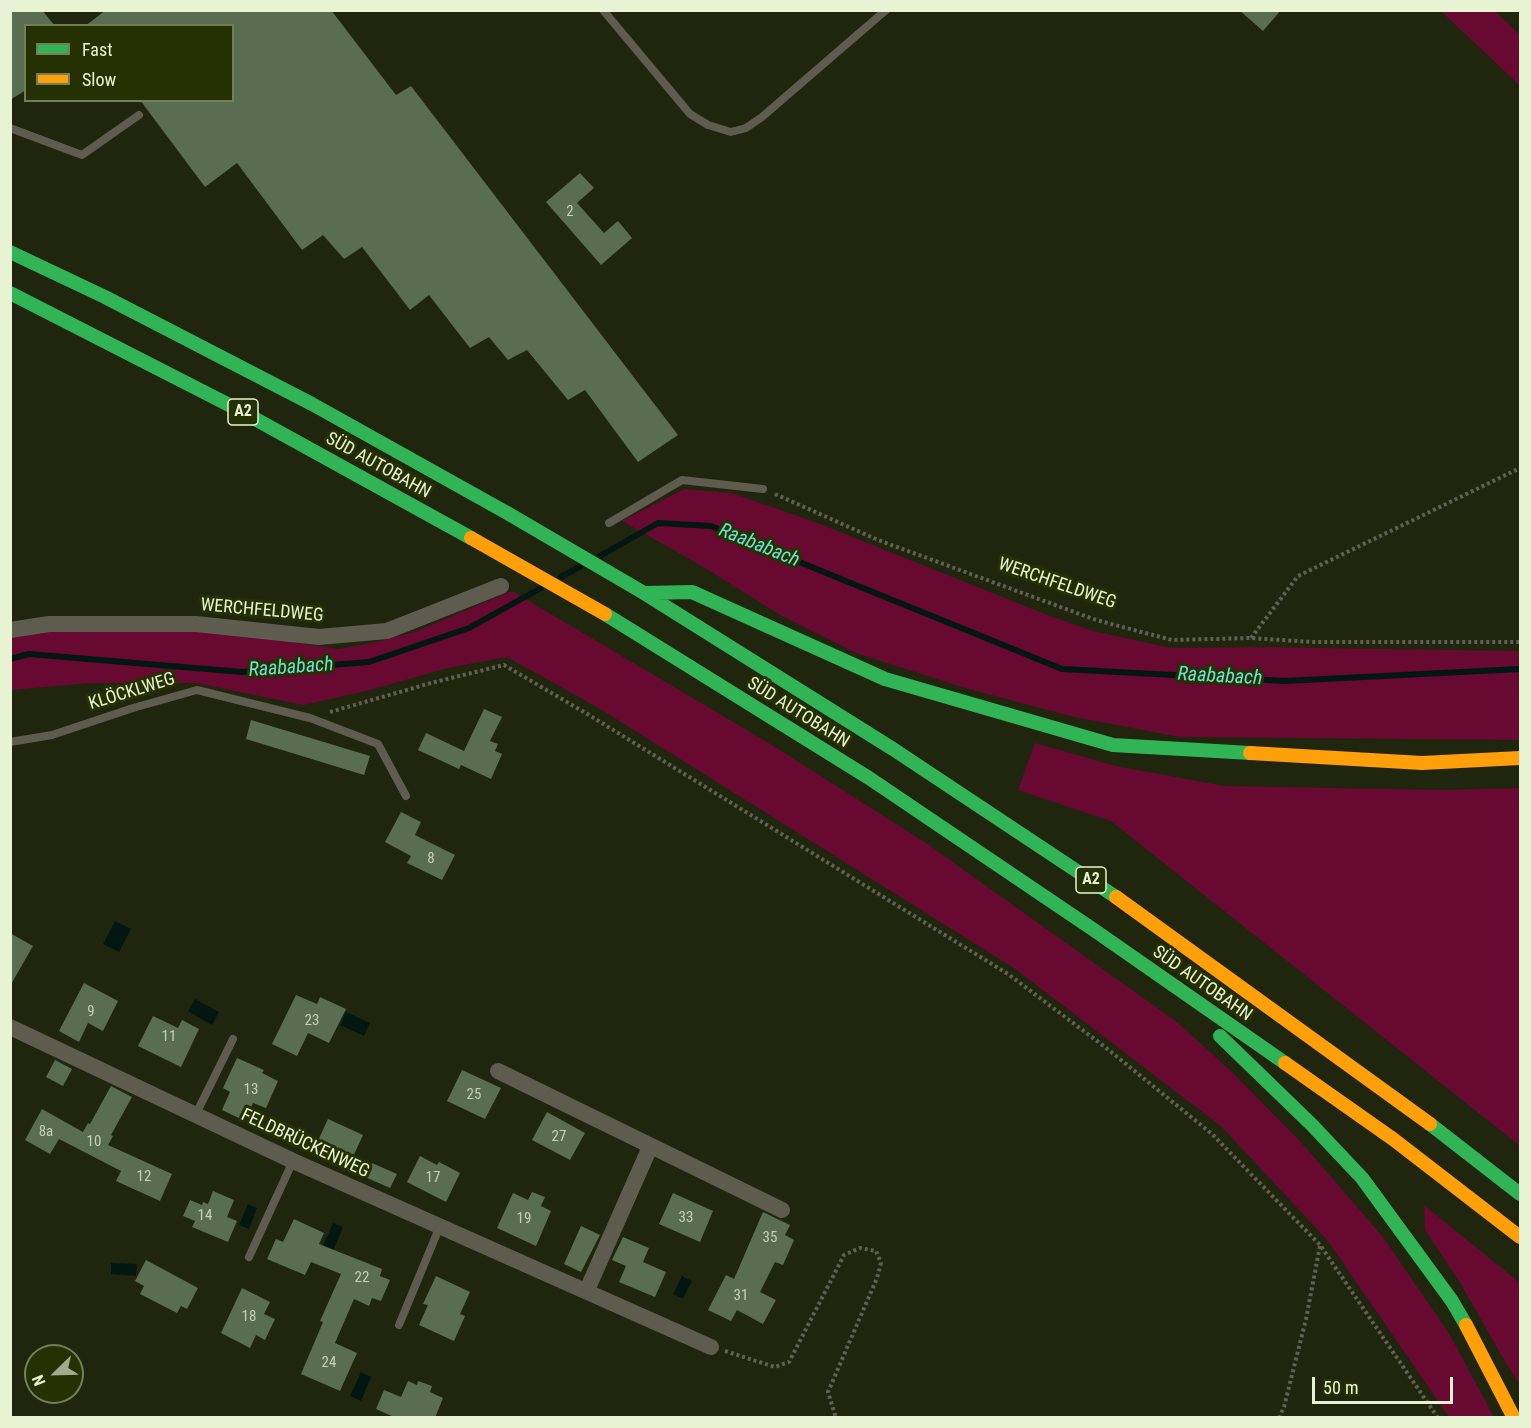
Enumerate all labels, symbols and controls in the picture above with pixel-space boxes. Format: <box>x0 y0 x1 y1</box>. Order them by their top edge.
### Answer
legend <box>24 24 234 102</box>
text: Fast <box>82 39 113 60</box>
text: Slow <box>82 69 116 90</box>
house number: 2 <box>566 203 574 221</box>
road number: A2 <box>228 399 258 425</box>
street label: SÜD AUTOBAHN <box>322 428 434 504</box>
water label: Raababach <box>715 519 803 573</box>
street label: WERCHFELDWEG <box>995 554 1119 614</box>
street label: WERCHFELDWEG <box>200 595 324 627</box>
water label: Raababach <box>248 653 334 683</box>
water label: Raababach <box>1177 663 1263 691</box>
street label: KLÖCKLWEG <box>86 669 178 715</box>
street label: SÜD AUTOBAHN <box>743 673 853 753</box>
house number: 8 <box>427 850 435 868</box>
road number: A2 <box>1076 867 1106 893</box>
street label: SÜD AUTOBAHN <box>1148 942 1256 1026</box>
house number: 9 <box>87 1003 95 1021</box>
house number: 23 <box>305 1012 319 1030</box>
house number: 11 <box>162 1028 176 1046</box>
house number: 13 <box>244 1081 258 1099</box>
house number: 25 <box>467 1086 481 1104</box>
street label: FELDBRÜCKENWEG <box>237 1105 373 1183</box>
house number: 8a <box>39 1123 53 1141</box>
house number: 27 <box>552 1128 566 1146</box>
house number: 10 <box>87 1133 101 1151</box>
house number: 12 <box>137 1168 151 1186</box>
house number: 17 <box>426 1169 440 1187</box>
house number: 14 <box>198 1207 212 1225</box>
house number: 33 <box>679 1209 693 1227</box>
house number: 19 <box>517 1210 531 1228</box>
house number: 35 <box>763 1229 777 1247</box>
house number: 22 <box>355 1269 369 1287</box>
house number: 31 <box>734 1287 748 1305</box>
house number: 18 <box>242 1308 256 1326</box>
north arrow <box>24 1344 84 1404</box>
house number: 24 <box>322 1354 336 1372</box>
scale bar <box>1315 1365 1456 1403</box>
text: N <box>28 1372 49 1389</box>
text: 50 m <box>1323 1377 1358 1398</box>

